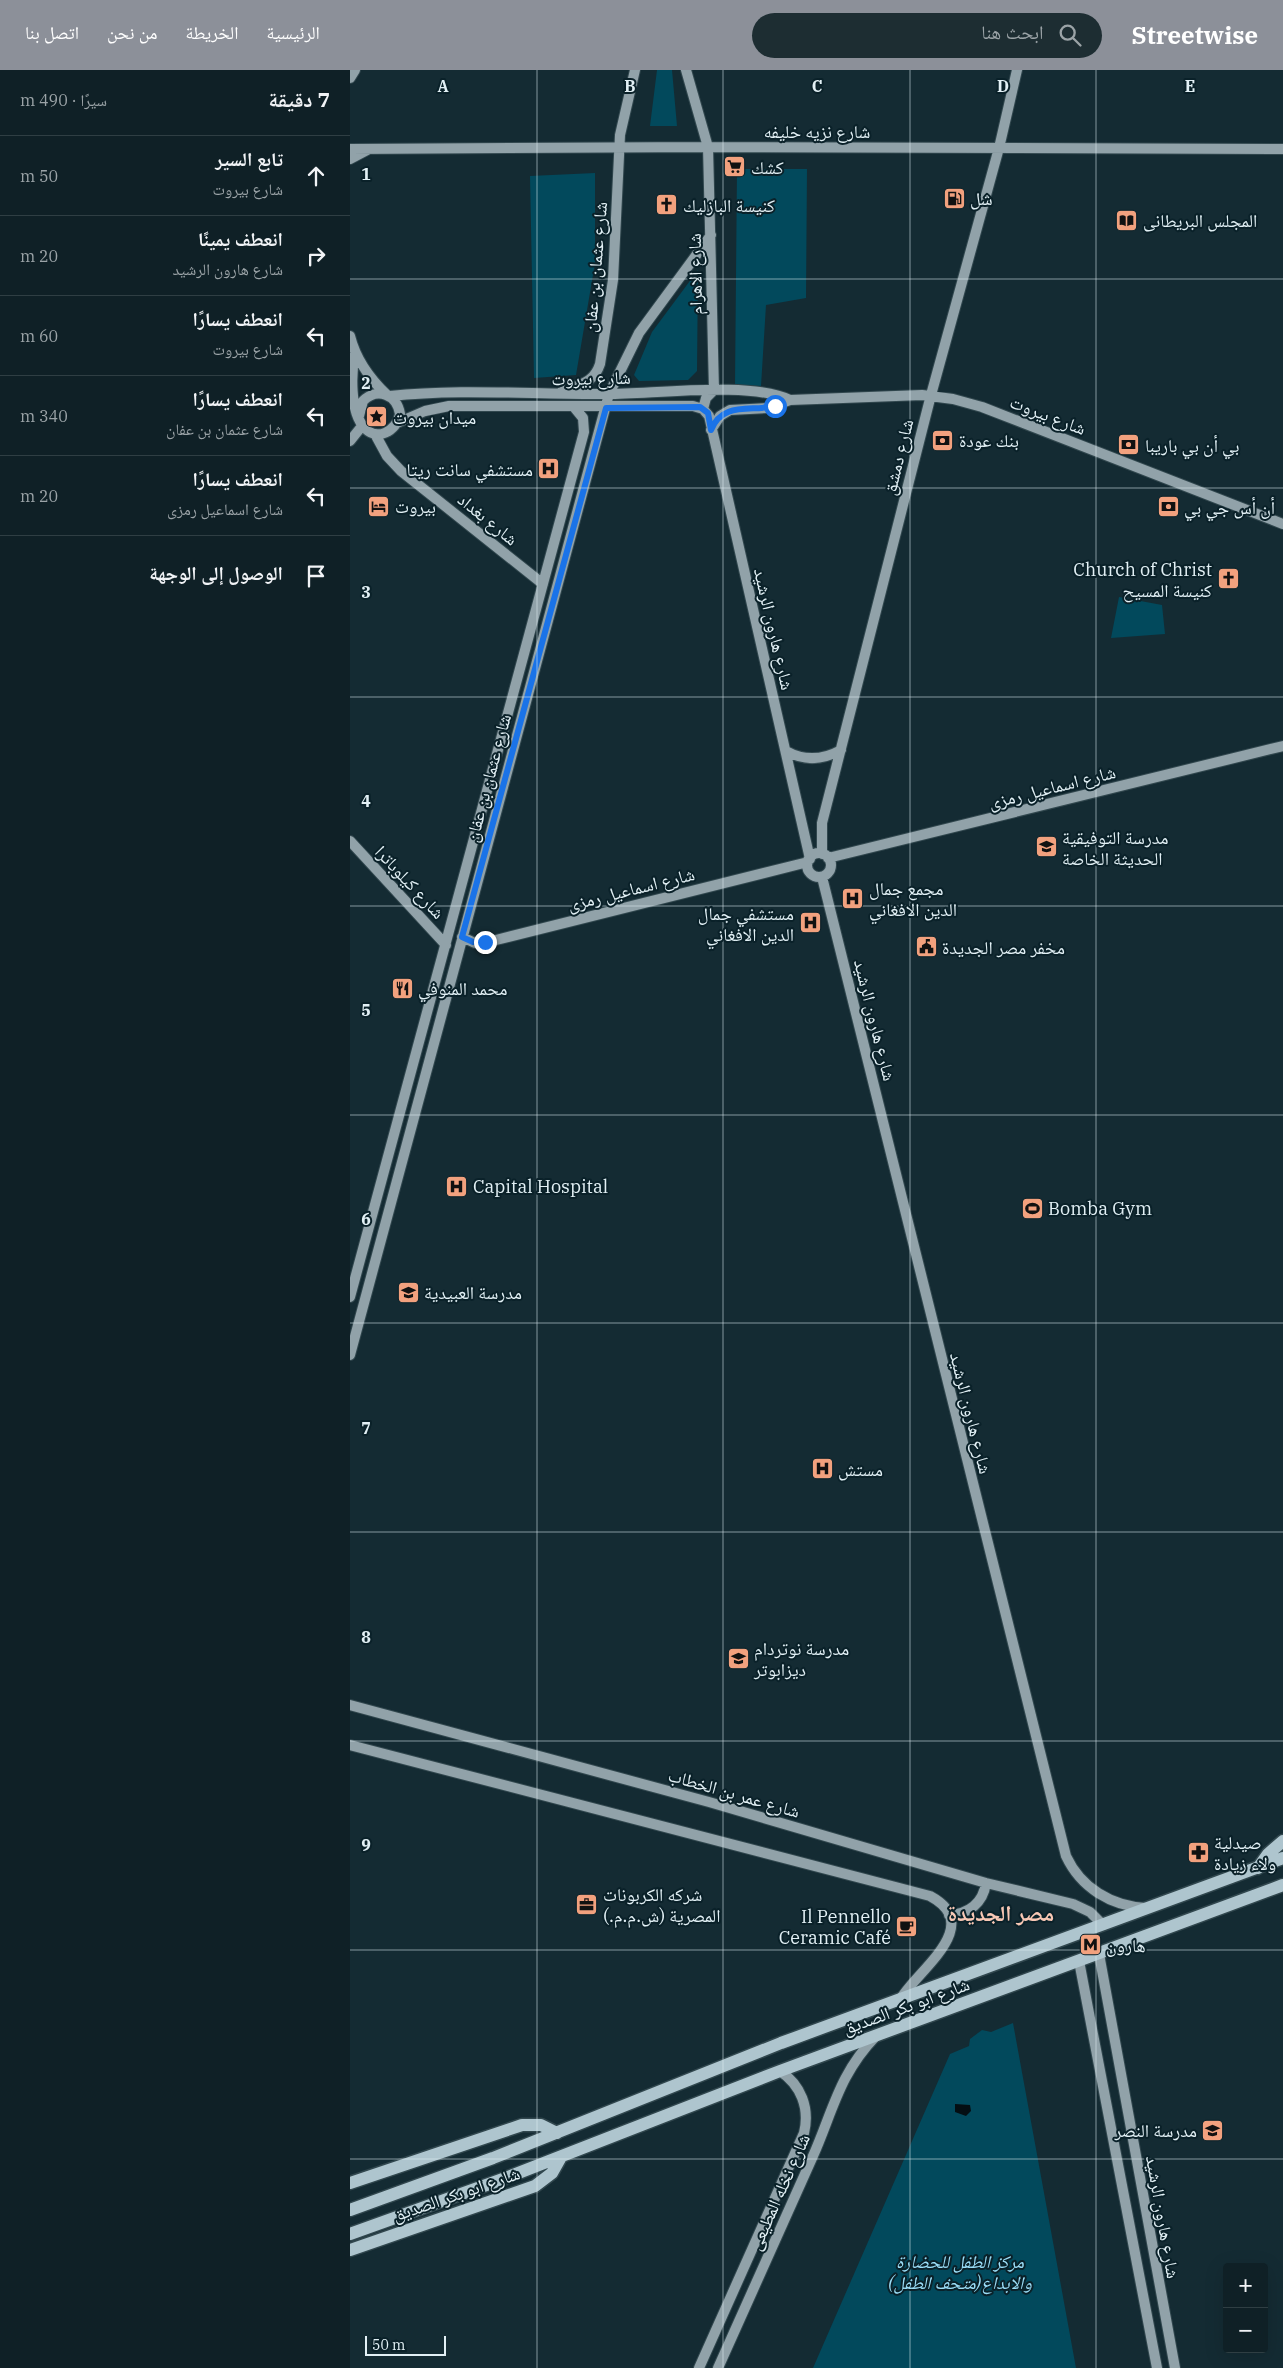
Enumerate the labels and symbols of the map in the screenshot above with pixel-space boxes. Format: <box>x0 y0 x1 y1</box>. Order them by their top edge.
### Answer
text: A <box>437 76 449 96</box>
text: B <box>624 76 636 96</box>
text: C <box>812 76 822 96</box>
text: D <box>997 76 1009 96</box>
text: E <box>1185 76 1195 96</box>
street label: شارع نزيه خليفه <box>764 120 870 143</box>
supermarket icon: كشك <box>723 155 747 179</box>
place label: كشك <box>751 156 784 179</box>
text: 1 <box>361 164 371 184</box>
fuel station icon: شل <box>942 186 966 210</box>
place label: شل <box>970 187 992 210</box>
church icon: كنيسة البازليك <box>655 193 679 217</box>
place label: كنيسة البازليك <box>683 194 775 217</box>
street label: شارع عثمان بن عفان <box>578 200 612 334</box>
library icon: المجلس البريطانى <box>1115 208 1139 232</box>
place label: المجلس البريطانى <box>1143 209 1257 232</box>
street label: شارع الاهرام <box>683 233 708 315</box>
street label: شارع بيروت <box>551 366 631 390</box>
text: 2 <box>361 373 371 393</box>
street label: شارع بيروت <box>1007 390 1089 440</box>
route start <box>764 395 787 418</box>
place icon: ميدان بيروت <box>365 405 389 429</box>
place label: ميدان بيروت <box>393 406 476 429</box>
street label: شارع دمشق <box>877 417 919 497</box>
bank icon: بنك عودة <box>931 428 955 452</box>
place label: بنك عودة <box>959 429 1019 452</box>
bank icon: بي أن بي باريبا <box>1117 433 1141 457</box>
place label: بي أن بي باريبا <box>1145 434 1239 460</box>
hospital icon: مستشفي سانت ريتا <box>537 457 561 481</box>
place label: مستشفي سانت ريتا <box>407 458 533 484</box>
street label: شارع بغداد <box>453 488 523 550</box>
hotel icon: بيروت <box>367 494 391 518</box>
place label: بيروت <box>395 495 436 518</box>
bank icon: أن أس جي بي <box>1156 495 1180 519</box>
place label: أن أس جي بي <box>1184 496 1275 522</box>
place label: Church of Christ كنيسة المسيح <box>1073 558 1213 603</box>
street label: شارع هارون الرشيد <box>749 566 799 692</box>
church icon: Church of Christ كنيسة المسيح <box>1216 567 1240 591</box>
text: 3 <box>361 582 371 602</box>
street label: شارع عثمان بن عفان <box>460 712 516 844</box>
street label: شارع اسماعيل رمزى <box>986 760 1118 814</box>
text: 4 <box>361 791 371 811</box>
place label: مدرسة التوفيقية الحديثة الخاصة <box>1062 826 1168 870</box>
school or university icon: مدرسة التوفيقية الحديثة الخاصة <box>1034 835 1058 859</box>
street label: شارع كيلوباترا <box>370 840 450 924</box>
street label: شارع اسماعيل رمزى <box>565 862 697 916</box>
place label: مجمع جمال الدين الافغاني <box>869 877 957 924</box>
hospital icon: مجمع جمال الدين الافغاني <box>841 886 865 910</box>
place label: مستشفي جمال الدين الافغاني <box>698 902 794 949</box>
hospital icon: مستشفي جمال الدين الافغاني <box>798 911 822 935</box>
route end <box>474 931 497 954</box>
public building icon: مخفر مصر الجديدة <box>914 935 938 959</box>
place label: مخفر مصر الجديدة <box>942 936 1065 959</box>
street label: شارع هارون الرشيد <box>849 957 901 1083</box>
restaurant icon: محمد المنوفي <box>390 976 414 1000</box>
place label: محمد المنوفي <box>418 977 507 1003</box>
text: 5 <box>361 1000 371 1020</box>
hospital icon: Capital Hospital <box>445 1174 469 1198</box>
place label: Capital Hospital <box>473 1175 608 1198</box>
sports icon: Bomba Gym <box>1020 1196 1044 1220</box>
place label: Bomba Gym <box>1048 1197 1152 1220</box>
text: 6 <box>361 1209 371 1229</box>
school or university icon: مدرسة العبيدية <box>396 1280 420 1304</box>
place label: مدرسة العبيدية <box>424 1281 522 1304</box>
street label: شارع هارون الرشيد <box>945 1350 997 1476</box>
text: 7 <box>361 1418 371 1438</box>
hospital icon: مستش <box>810 1457 834 1481</box>
place label: مستش <box>838 1458 883 1481</box>
text: 8 <box>361 1627 371 1647</box>
place label: مدرسة نوتردام ديزابوتر <box>753 1637 849 1681</box>
school or university icon: مدرسة نوتردام ديزابوتر <box>726 1646 750 1670</box>
street label: شارع عمر بن الخطاب <box>666 1763 802 1823</box>
place label: صيدلية ولاء زيادة <box>1214 1831 1276 1875</box>
text: 9 <box>361 1835 371 1855</box>
pharmacy icon: صيدلية ولاء زيادة <box>1186 1840 1210 1864</box>
place label: شركه الكربونات المصرية (ش.م.م.) <box>603 1883 720 1928</box>
office icon: شركه الكربونات المصرية (ش.م.م.) <box>575 1892 599 1916</box>
district label: مصر الجديدة <box>948 1898 1054 1927</box>
place label: Il Pennello Ceramic Café <box>779 1905 891 1949</box>
cafe icon: Il Pennello Ceramic Café <box>895 1914 919 1938</box>
metro station icon: هارون <box>1078 1933 1102 1957</box>
place label: هارون <box>1106 1934 1146 1957</box>
street label: شارع ابو بكر الصديق <box>839 1972 973 2040</box>
school or university icon: مدرسة النصر <box>1201 2118 1225 2142</box>
place label: مدرسة النصر <box>1114 2119 1197 2142</box>
street label: شارع نخله المطيعى <box>743 2130 815 2254</box>
street label: شارع هارون الرشيد <box>1141 2154 1185 2280</box>
street label: شارع ابو بكر الصديق <box>389 2161 523 2227</box>
park label: مركز الطفل للحضارة والابداع(متحف الطفل) <box>888 2250 1032 2295</box>
scale bar <box>365 2333 446 2356</box>

